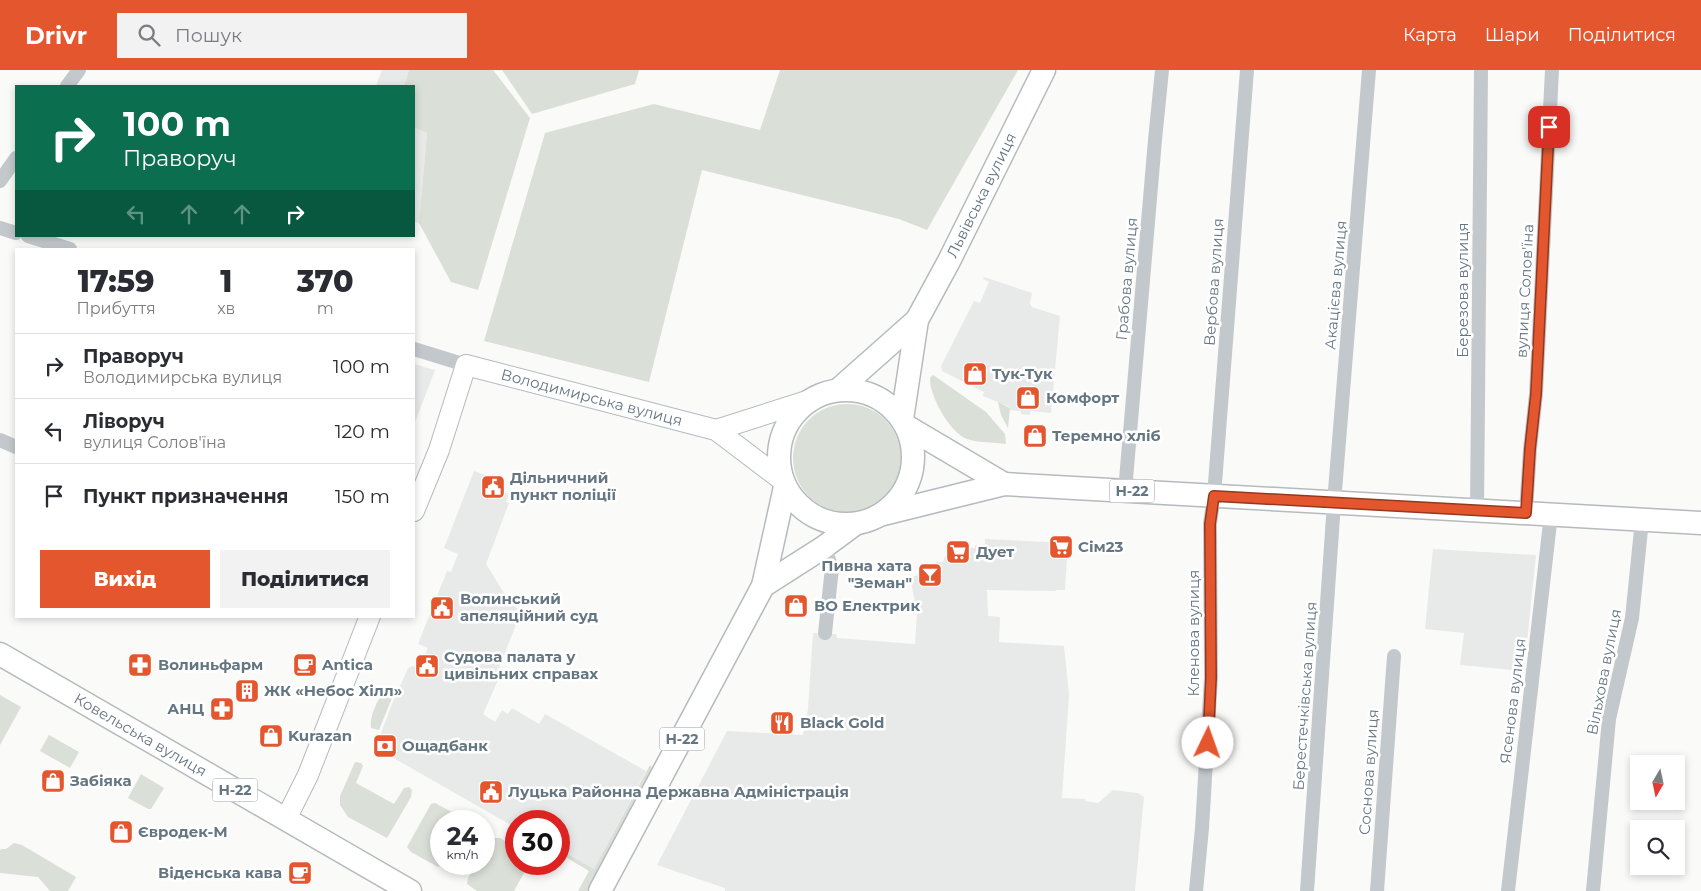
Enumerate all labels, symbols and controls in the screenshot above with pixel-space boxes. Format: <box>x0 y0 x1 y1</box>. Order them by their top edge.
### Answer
search box <box>117 13 467 58</box>
text: Drivr <box>25 21 87 50</box>
icon: search <box>135 21 163 49</box>
text: Пошук <box>175 24 242 47</box>
text: Карта <box>1403 24 1457 46</box>
text: Шари <box>1485 24 1540 46</box>
text: Поділитися <box>1568 24 1676 46</box>
text: 100 m <box>123 102 231 145</box>
icon: right <box>40 105 105 170</box>
pin <box>1528 106 1570 148</box>
icon: arrive <box>1535 113 1563 141</box>
street label: Львівська вулиця <box>942 130 1020 261</box>
text: Праворуч <box>123 145 237 172</box>
icon: left <box>122 200 150 228</box>
icon: ahead <box>175 200 203 228</box>
icon: ahead <box>228 200 256 228</box>
icon: right <box>281 200 309 228</box>
street label: Грабова вулиця <box>1112 217 1141 341</box>
street label: Вербова вулиця <box>1200 217 1227 347</box>
street label: Акацієва вулиця <box>1320 220 1351 350</box>
street label: Березова вулиця <box>1453 222 1472 358</box>
street label: вулиця Солов'їна <box>1512 223 1537 358</box>
text: 17:59 <box>78 263 154 300</box>
text: 1 <box>220 263 232 300</box>
text: 370 <box>297 263 354 300</box>
text: Прибуття <box>76 299 156 318</box>
text: хв <box>217 299 235 318</box>
text: m <box>317 299 334 318</box>
text: Праворуч <box>83 345 184 368</box>
icon: right <box>40 352 68 380</box>
text: 100 m <box>333 355 390 378</box>
shop icon: Тук-Тук <box>962 361 988 387</box>
place label: Тук-Тук <box>992 364 1053 383</box>
street label: Володимирська вулиця <box>499 365 685 430</box>
text: Володимирська вулиця <box>83 368 282 387</box>
shop icon: Комфорт <box>1015 385 1041 411</box>
place label: Комфорт <box>1046 388 1119 407</box>
text: Ліворуч <box>83 410 165 433</box>
icon: left <box>40 417 68 445</box>
text: 120 m <box>335 420 390 443</box>
shop icon: Теремно хліб <box>1022 423 1048 449</box>
place label: Теремно хліб <box>1052 426 1161 445</box>
text: вулиця Солов'їна <box>83 433 226 452</box>
place label: Дільничний пункт поліції <box>510 468 616 504</box>
public building icon: Дільничний пункт поліції <box>480 474 506 500</box>
road number: Н-22 <box>1110 480 1154 502</box>
icon: arrive <box>40 482 68 510</box>
text: Пункт призначення <box>83 485 289 508</box>
text: 150 m <box>335 485 390 508</box>
supermarket icon: Сім23 <box>1048 534 1074 560</box>
place label: Сім23 <box>1078 537 1124 556</box>
supermarket icon: Дует <box>945 539 971 565</box>
place label: Дует <box>976 542 1014 561</box>
button: Вихід <box>40 550 210 608</box>
button: Поділитися <box>220 550 390 608</box>
place label: Пивна хата "Земан" <box>821 556 912 592</box>
bar icon: Пивна хата "Земан" <box>917 562 943 588</box>
street label: Кленова вулиця <box>1184 570 1203 696</box>
place label: Волинський апеляційний суд <box>460 589 598 625</box>
shop icon: ВО Електрик <box>783 593 809 619</box>
public building icon: Волинський апеляційний суд <box>429 595 455 621</box>
place label: ВО Електрик <box>814 596 920 615</box>
street label: Берестечківська вулиця <box>1288 601 1321 791</box>
street label: Вільхова вулиця <box>1582 607 1625 737</box>
street label: Ясенова вулиця <box>1495 637 1530 765</box>
place label: Судова палата у цивільних справах <box>444 647 598 683</box>
pharmacy icon: Волиньфарм <box>127 652 153 678</box>
cafe icon: Antica <box>292 652 318 678</box>
public building icon: Судова палата у цивільних справах <box>414 653 440 679</box>
place label: Волиньфарм <box>158 655 263 674</box>
place label: Antica <box>321 655 373 674</box>
building icon: ЖК «Небос Хілл» <box>234 678 260 704</box>
place label: ЖК «Небос Хілл» <box>264 681 402 700</box>
street label: Ковельська вулиця <box>71 689 210 780</box>
pharmacy icon: АНЦ <box>209 696 235 722</box>
place label: АНЦ <box>167 699 204 718</box>
street label: Соснова вулиця <box>1355 708 1382 836</box>
restaurant icon: Black Gold <box>769 710 795 736</box>
place label: Black Gold <box>800 713 884 732</box>
position arrow <box>1181 716 1233 768</box>
shop icon: Kurazan <box>258 723 284 749</box>
place label: Kurazan <box>288 726 352 745</box>
road number: Н-22 <box>660 728 704 751</box>
bank icon: Ощадбанк <box>372 733 398 759</box>
place label: Ощадбанк <box>402 736 488 755</box>
north arrow <box>1630 755 1685 810</box>
map controls <box>1630 755 1685 875</box>
shop icon: Забіяка <box>40 768 66 794</box>
place label: Забіяка <box>69 771 131 790</box>
road number: Н-22 <box>212 778 258 802</box>
public building icon: Луцька Районна Державна Адміністрація <box>478 779 504 805</box>
place label: Луцька Районна Державна Адміністрація <box>508 782 849 801</box>
speed limit sign: 30 <box>505 810 570 875</box>
shop icon: Євродек-М <box>108 819 134 845</box>
button: search <box>1630 820 1685 875</box>
text: 24 <box>447 821 478 851</box>
place label: Євродек-М <box>138 822 228 841</box>
text: km/h <box>446 847 479 862</box>
cafe icon: Віденська кава <box>287 860 313 886</box>
place label: Віденська кава <box>158 863 282 882</box>

